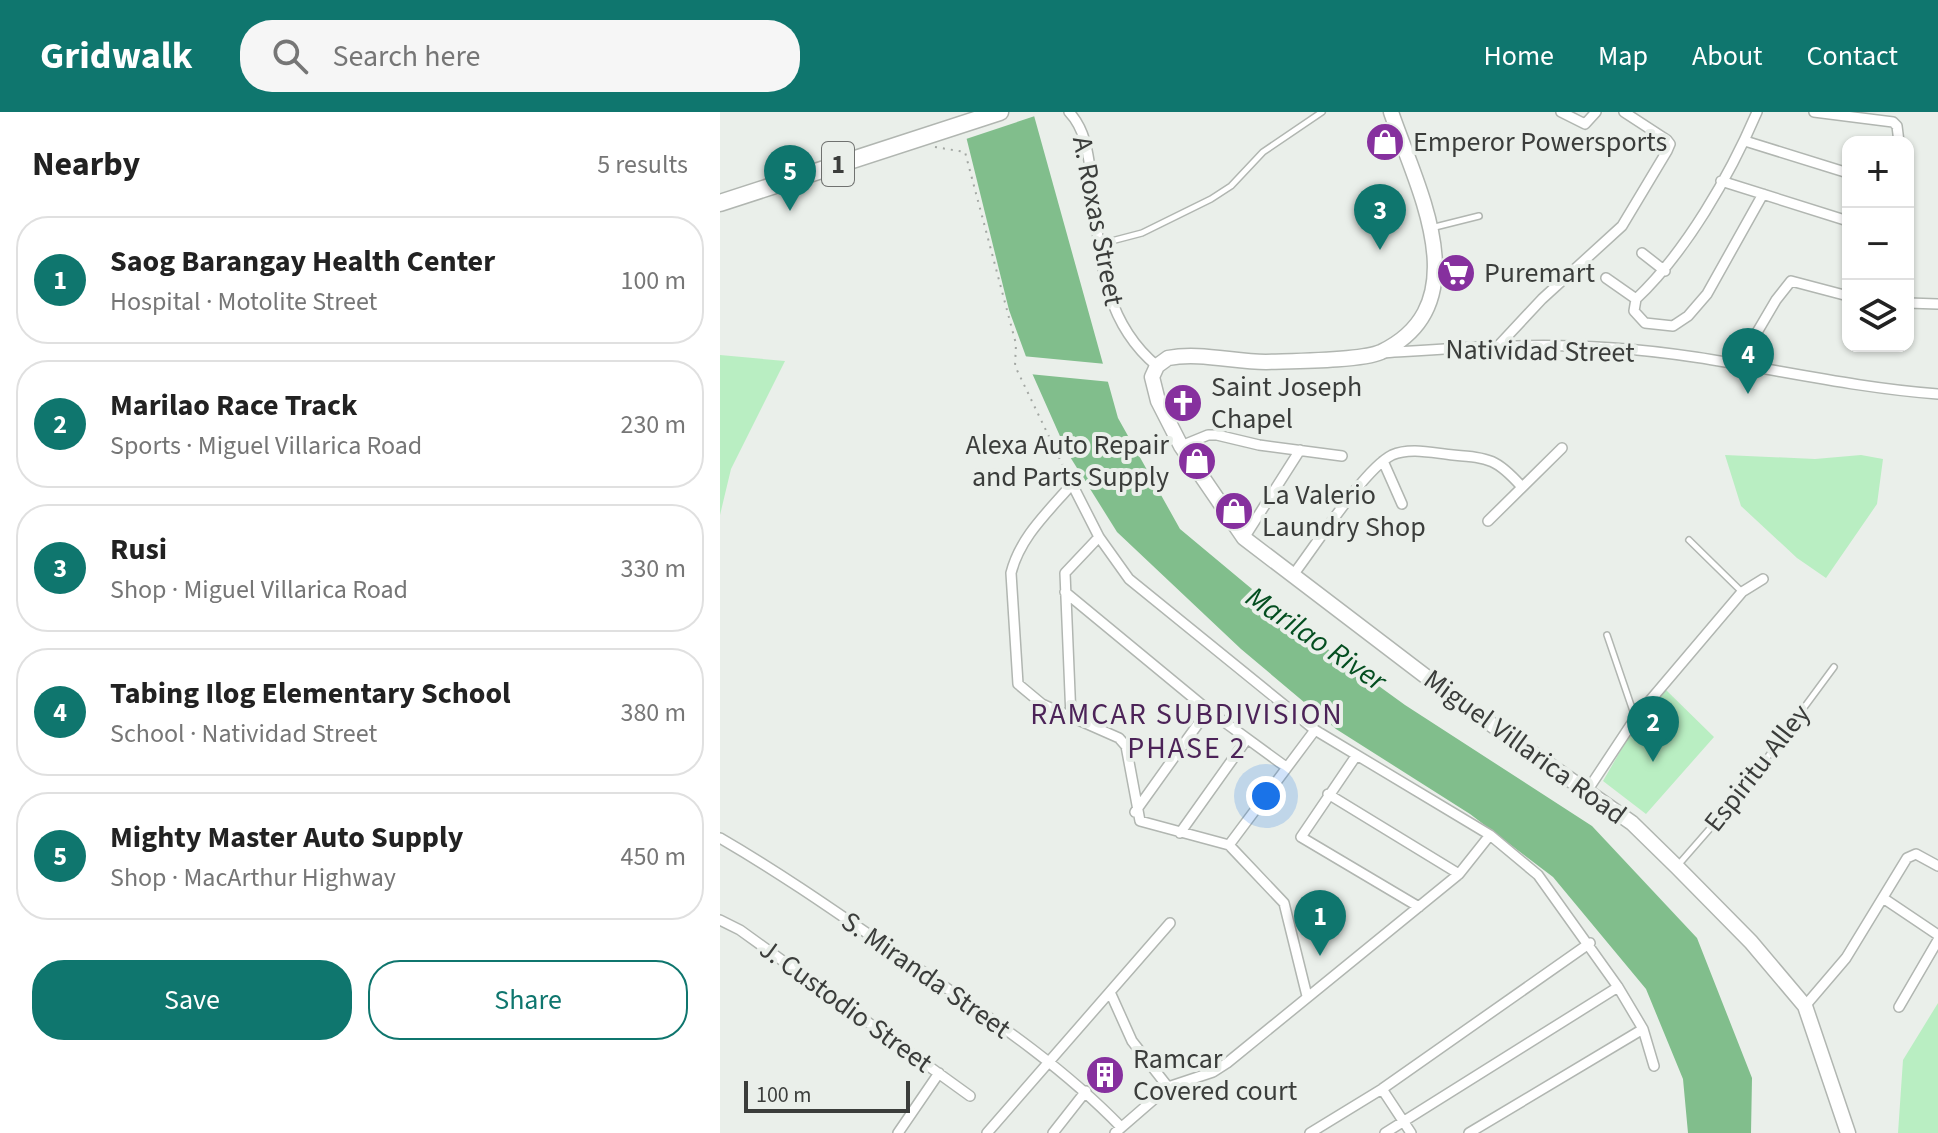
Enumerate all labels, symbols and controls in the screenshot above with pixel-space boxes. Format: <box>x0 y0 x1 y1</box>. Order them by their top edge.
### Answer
search box <box>240 20 800 92</box>
text: Gridwalk <box>40 29 192 83</box>
icon: search <box>268 34 312 78</box>
text: Search here <box>332 35 480 78</box>
text: Home <box>1483 36 1554 76</box>
text: Map <box>1598 36 1648 76</box>
text: About <box>1692 36 1763 76</box>
text: Contact <box>1807 36 1898 76</box>
shop icon: Emperor Powersports <box>1364 121 1406 163</box>
place label: Emperor Powersports <box>1413 122 1667 162</box>
street label: A. Roxas Street <box>1062 133 1134 310</box>
map controls <box>1842 136 1914 352</box>
button: + <box>1842 136 1914 208</box>
text: Nearby <box>32 140 140 189</box>
road number: 1 <box>822 142 854 186</box>
pin: 5 <box>764 145 816 211</box>
text: 5 results <box>597 146 688 183</box>
pin: 3 <box>1354 184 1406 250</box>
button: − <box>1842 208 1914 280</box>
text: Saog Barangay Health Center <box>110 240 495 283</box>
supermarket icon: Puremart <box>1435 252 1477 294</box>
place label: Puremart <box>1484 253 1595 293</box>
text: 1 <box>53 262 67 299</box>
text: 100 m <box>620 262 686 299</box>
button: layers <box>1842 280 1914 352</box>
text: Hospital · Motolite Street <box>110 283 377 320</box>
pin: 4 <box>1722 328 1774 394</box>
street label: Natividad Street <box>1445 329 1635 373</box>
place label: Saint Joseph Chapel <box>1211 367 1362 439</box>
church icon: Saint Joseph Chapel <box>1162 382 1204 424</box>
text: Marilao Race Track <box>110 384 357 427</box>
text: 2 <box>53 406 67 443</box>
text: 230 m <box>620 406 686 443</box>
place label: Alexa Auto Repair and Parts Supply <box>966 425 1169 497</box>
text: Sports · Miguel Villarica Road <box>110 427 422 464</box>
shop icon: Alexa Auto Repair and Parts Supply <box>1176 440 1218 482</box>
place label: La Valerio Laundry Shop <box>1262 475 1426 547</box>
shop icon: La Valerio Laundry Shop <box>1213 490 1255 532</box>
text: Rusi <box>110 528 167 571</box>
text: 3 <box>53 550 67 587</box>
text: 330 m <box>620 550 686 587</box>
text: Shop · Miguel Villarica Road <box>110 571 408 608</box>
water label: Marilao River <box>1237 576 1396 703</box>
street label: Miguel Villarica Road <box>1415 660 1635 834</box>
text: Tabing Ilog Elementary School <box>110 672 511 715</box>
district label: RAMCAR SUBDIVISION PHASE 2 <box>1030 693 1344 770</box>
text: 4 <box>53 694 67 731</box>
text: 380 m <box>620 694 686 731</box>
pin: 2 <box>1627 696 1679 762</box>
street label: Espiritu Alley <box>1694 696 1820 840</box>
text: School · Natividad Street <box>110 715 377 752</box>
your location <box>1246 776 1286 816</box>
text: Mighty Master Auto Supply <box>110 816 463 859</box>
text: 5 <box>53 838 67 875</box>
text: 450 m <box>620 838 686 875</box>
text: Shop · MacArthur Highway <box>110 859 396 896</box>
pin: 1 <box>1294 890 1346 956</box>
street label: S. Miranda Street <box>833 902 1019 1049</box>
street label: J. Custodio Street <box>751 930 941 1083</box>
button: Save <box>32 960 352 1040</box>
button: Share <box>368 960 688 1040</box>
place label: Ramcar Covered court <box>1133 1039 1298 1111</box>
building icon: Ramcar Covered court <box>1084 1054 1126 1096</box>
scale bar <box>744 1077 910 1113</box>
text: 100 m <box>756 1079 811 1111</box>

